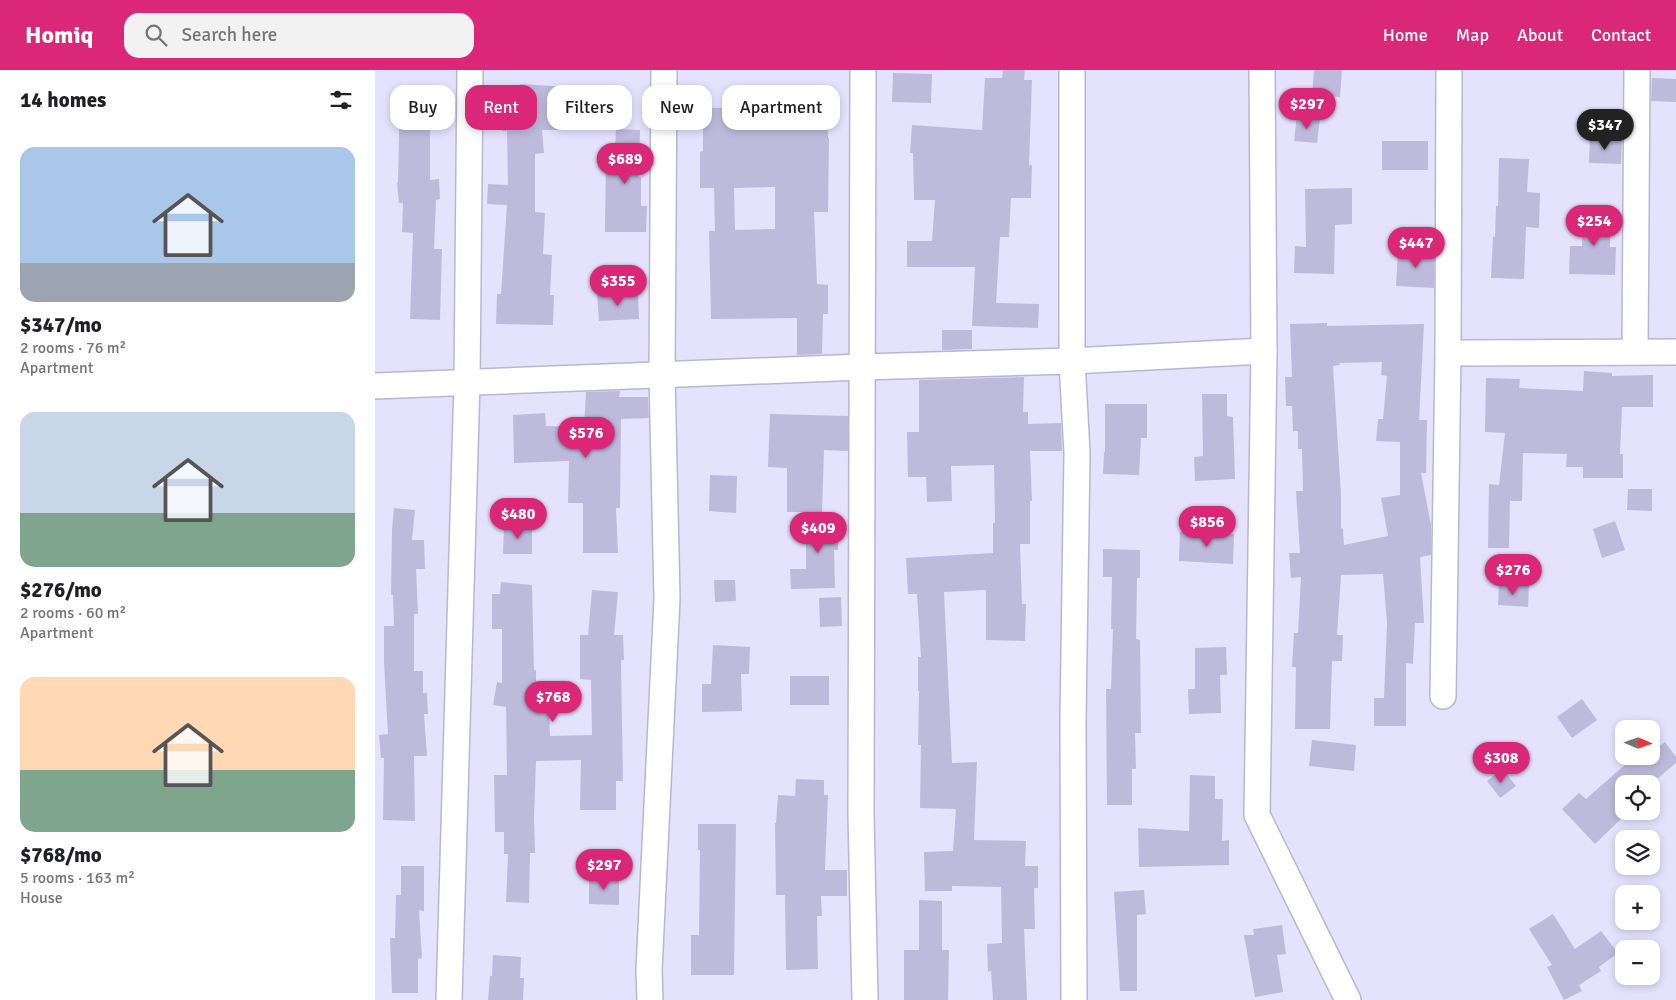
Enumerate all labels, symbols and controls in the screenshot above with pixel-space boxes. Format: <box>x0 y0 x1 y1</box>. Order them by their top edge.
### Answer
search box <box>124 13 474 58</box>
text: Homiq <box>25 20 94 50</box>
icon: search <box>142 21 170 49</box>
text: Search here <box>182 23 277 47</box>
text: Home <box>1383 24 1428 46</box>
text: Map <box>1456 24 1489 46</box>
text: About <box>1517 24 1563 46</box>
text: Contact <box>1591 24 1651 46</box>
chip: Buy <box>390 85 455 130</box>
chip: Rent <box>465 85 537 130</box>
chip: Filters <box>547 85 632 130</box>
chip: New <box>642 85 712 130</box>
chip: Apartment <box>722 85 840 130</box>
icon: filters <box>327 86 355 114</box>
text: 14 homes <box>20 87 106 113</box>
pin: $297 <box>1277 88 1337 130</box>
text: $297 <box>1290 94 1324 114</box>
pin: $347 <box>1575 108 1635 151</box>
text: $347 <box>1588 115 1622 135</box>
pin: $689 <box>595 142 655 185</box>
text: $689 <box>608 149 642 169</box>
icon: home <box>143 180 233 270</box>
pin: $254 <box>1564 204 1624 247</box>
text: $254 <box>1577 211 1611 231</box>
pin: $447 <box>1386 226 1446 269</box>
text: $447 <box>1399 233 1433 253</box>
pin: $355 <box>588 264 648 307</box>
text: $355 <box>601 271 635 291</box>
text: $347/mo <box>20 312 102 338</box>
text: 2 rooms · 76 m² <box>20 338 126 358</box>
text: Apartment <box>20 358 93 378</box>
pin: $576 <box>556 416 616 459</box>
text: $576 <box>569 423 603 443</box>
icon: home <box>143 445 233 535</box>
pin: $480 <box>488 498 548 540</box>
text: $480 <box>501 504 535 524</box>
pin: $856 <box>1177 506 1237 548</box>
pin: $409 <box>788 512 848 554</box>
text: $856 <box>1190 512 1224 532</box>
text: $409 <box>801 518 835 538</box>
pin: $276 <box>1483 554 1543 596</box>
text: $276 <box>1496 560 1530 580</box>
text: $276/mo <box>20 577 102 603</box>
text: 2 rooms · 60 m² <box>20 603 126 623</box>
text: Apartment <box>20 623 93 643</box>
pin: $768 <box>523 680 583 723</box>
text: $768 <box>536 687 570 707</box>
icon: home <box>143 710 233 800</box>
north arrow <box>1615 720 1660 765</box>
map controls <box>1615 720 1660 985</box>
pin: $308 <box>1471 742 1531 784</box>
text: $308 <box>1484 748 1518 768</box>
button: locate <box>1615 775 1660 820</box>
button: layers <box>1615 830 1660 875</box>
text: $768/mo <box>20 842 102 868</box>
pin: $297 <box>574 848 634 891</box>
text: $297 <box>587 855 621 875</box>
text: 5 rooms · 163 m² <box>20 868 135 888</box>
button: + <box>1615 885 1660 930</box>
text: House <box>20 888 63 908</box>
button: − <box>1615 940 1660 985</box>

